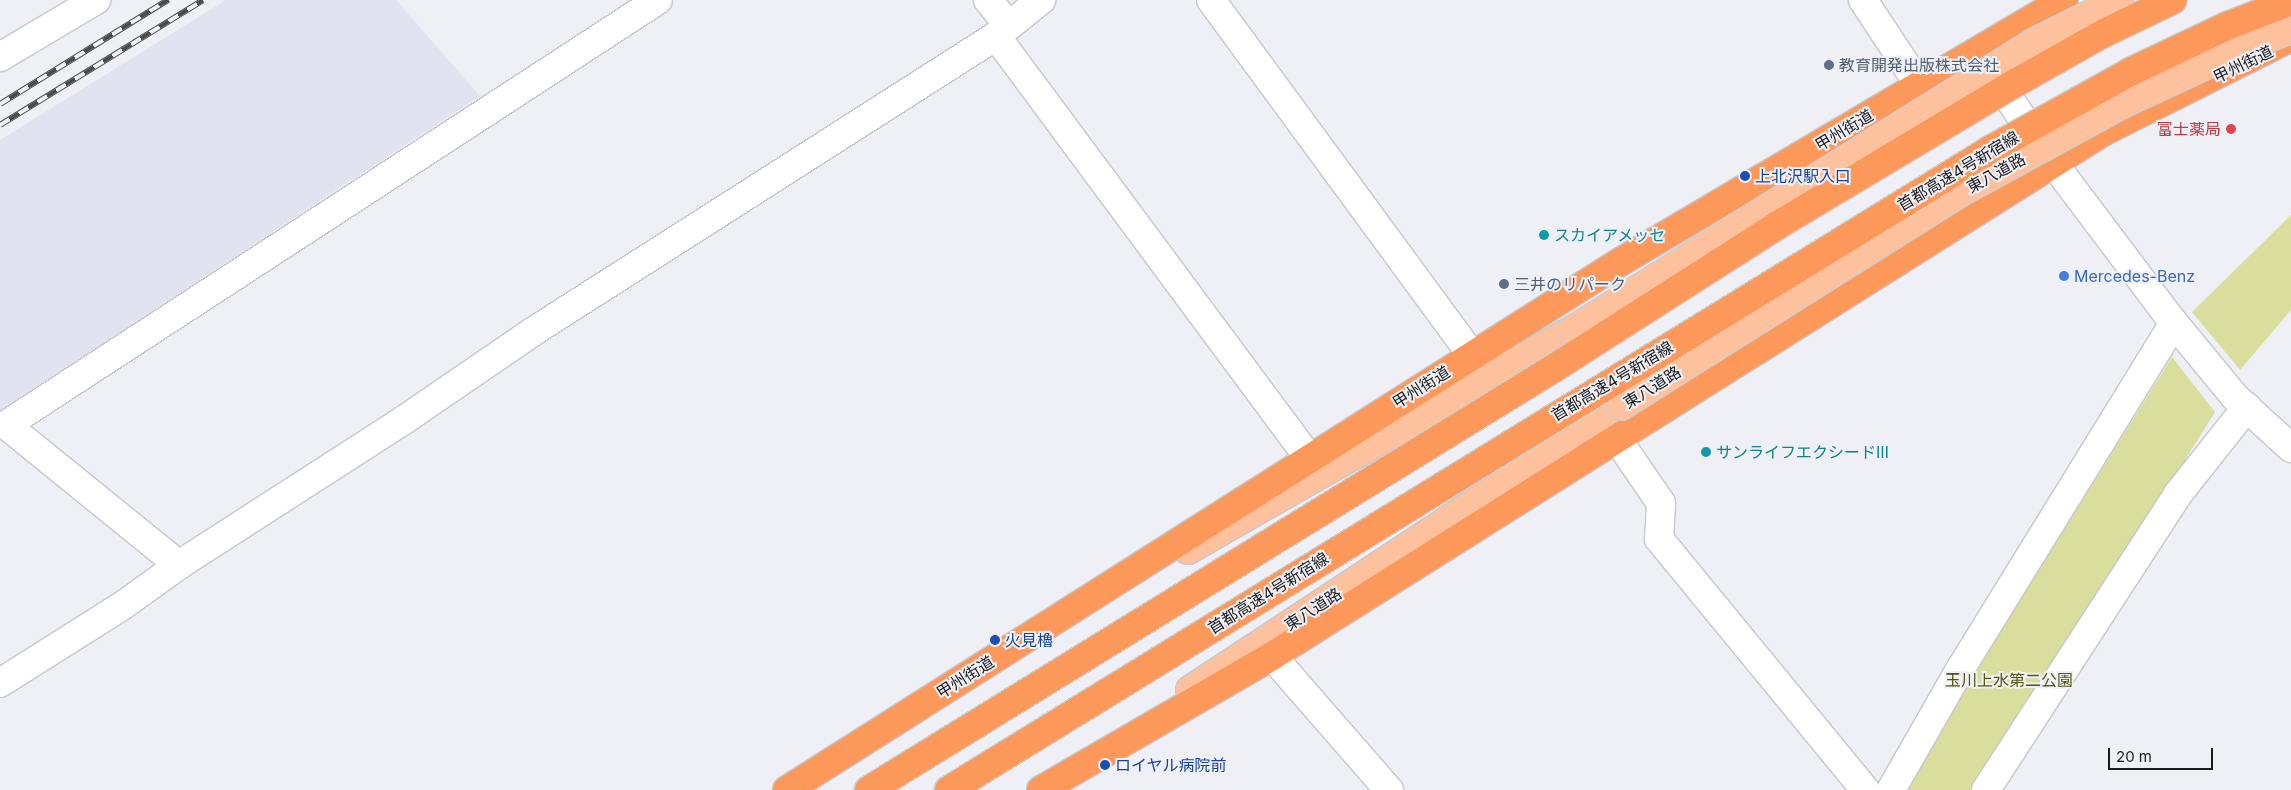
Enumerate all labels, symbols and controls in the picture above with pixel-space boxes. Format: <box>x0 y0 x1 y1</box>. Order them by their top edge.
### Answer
street label: 甲州街道 <box>2210 41 2276 87</box>
place label: 教育開発出版株式会社 <box>1839 55 1999 75</box>
marker: 教育開発出版株式会社 <box>1823 59 1835 71</box>
street label: 甲州街道 <box>1812 105 1876 155</box>
place label: 富士薬局 <box>2157 119 2221 139</box>
marker: 富士薬局 <box>2225 123 2237 135</box>
street label: 首都高速4号新宿線 <box>1894 127 2022 215</box>
street label: 東八道路 <box>1963 149 2029 197</box>
place label: 上北沢駅入口 <box>1755 166 1851 186</box>
marker: 上北沢駅入口 <box>1739 170 1751 182</box>
place label: スカイアメッセ <box>1554 225 1666 245</box>
marker: スカイアメッセ <box>1538 229 1550 241</box>
place label: Mercedes-Benz <box>2074 266 2195 286</box>
marker: Mercedes-Benz <box>2058 270 2070 282</box>
place label: 三井のリパーク <box>1514 274 1626 294</box>
marker: 三井のリパーク <box>1498 278 1510 290</box>
street label: 首都高速4号新宿線 <box>1548 337 1676 425</box>
street label: 甲州街道 <box>1389 362 1453 412</box>
street label: 東八道路 <box>1620 362 1684 412</box>
place label: サンライフエクシードⅢ <box>1716 442 1889 462</box>
marker: サンライフエクシードⅢ <box>1700 446 1712 458</box>
street label: 首都高速4号新宿線 <box>1204 548 1332 638</box>
street label: 東八道路 <box>1281 584 1345 634</box>
place label: 火見櫓 <box>1005 630 1053 650</box>
marker: 火見櫓 <box>989 634 1001 646</box>
street label: 甲州街道 <box>933 652 997 702</box>
park label: 玉川上水第二公園 <box>1945 670 2073 690</box>
scale bar <box>2111 738 2216 770</box>
text: 20 m <box>2116 747 2152 766</box>
place label: ロイヤル病院前 <box>1115 755 1227 775</box>
marker: ロイヤル病院前 <box>1099 759 1111 771</box>

